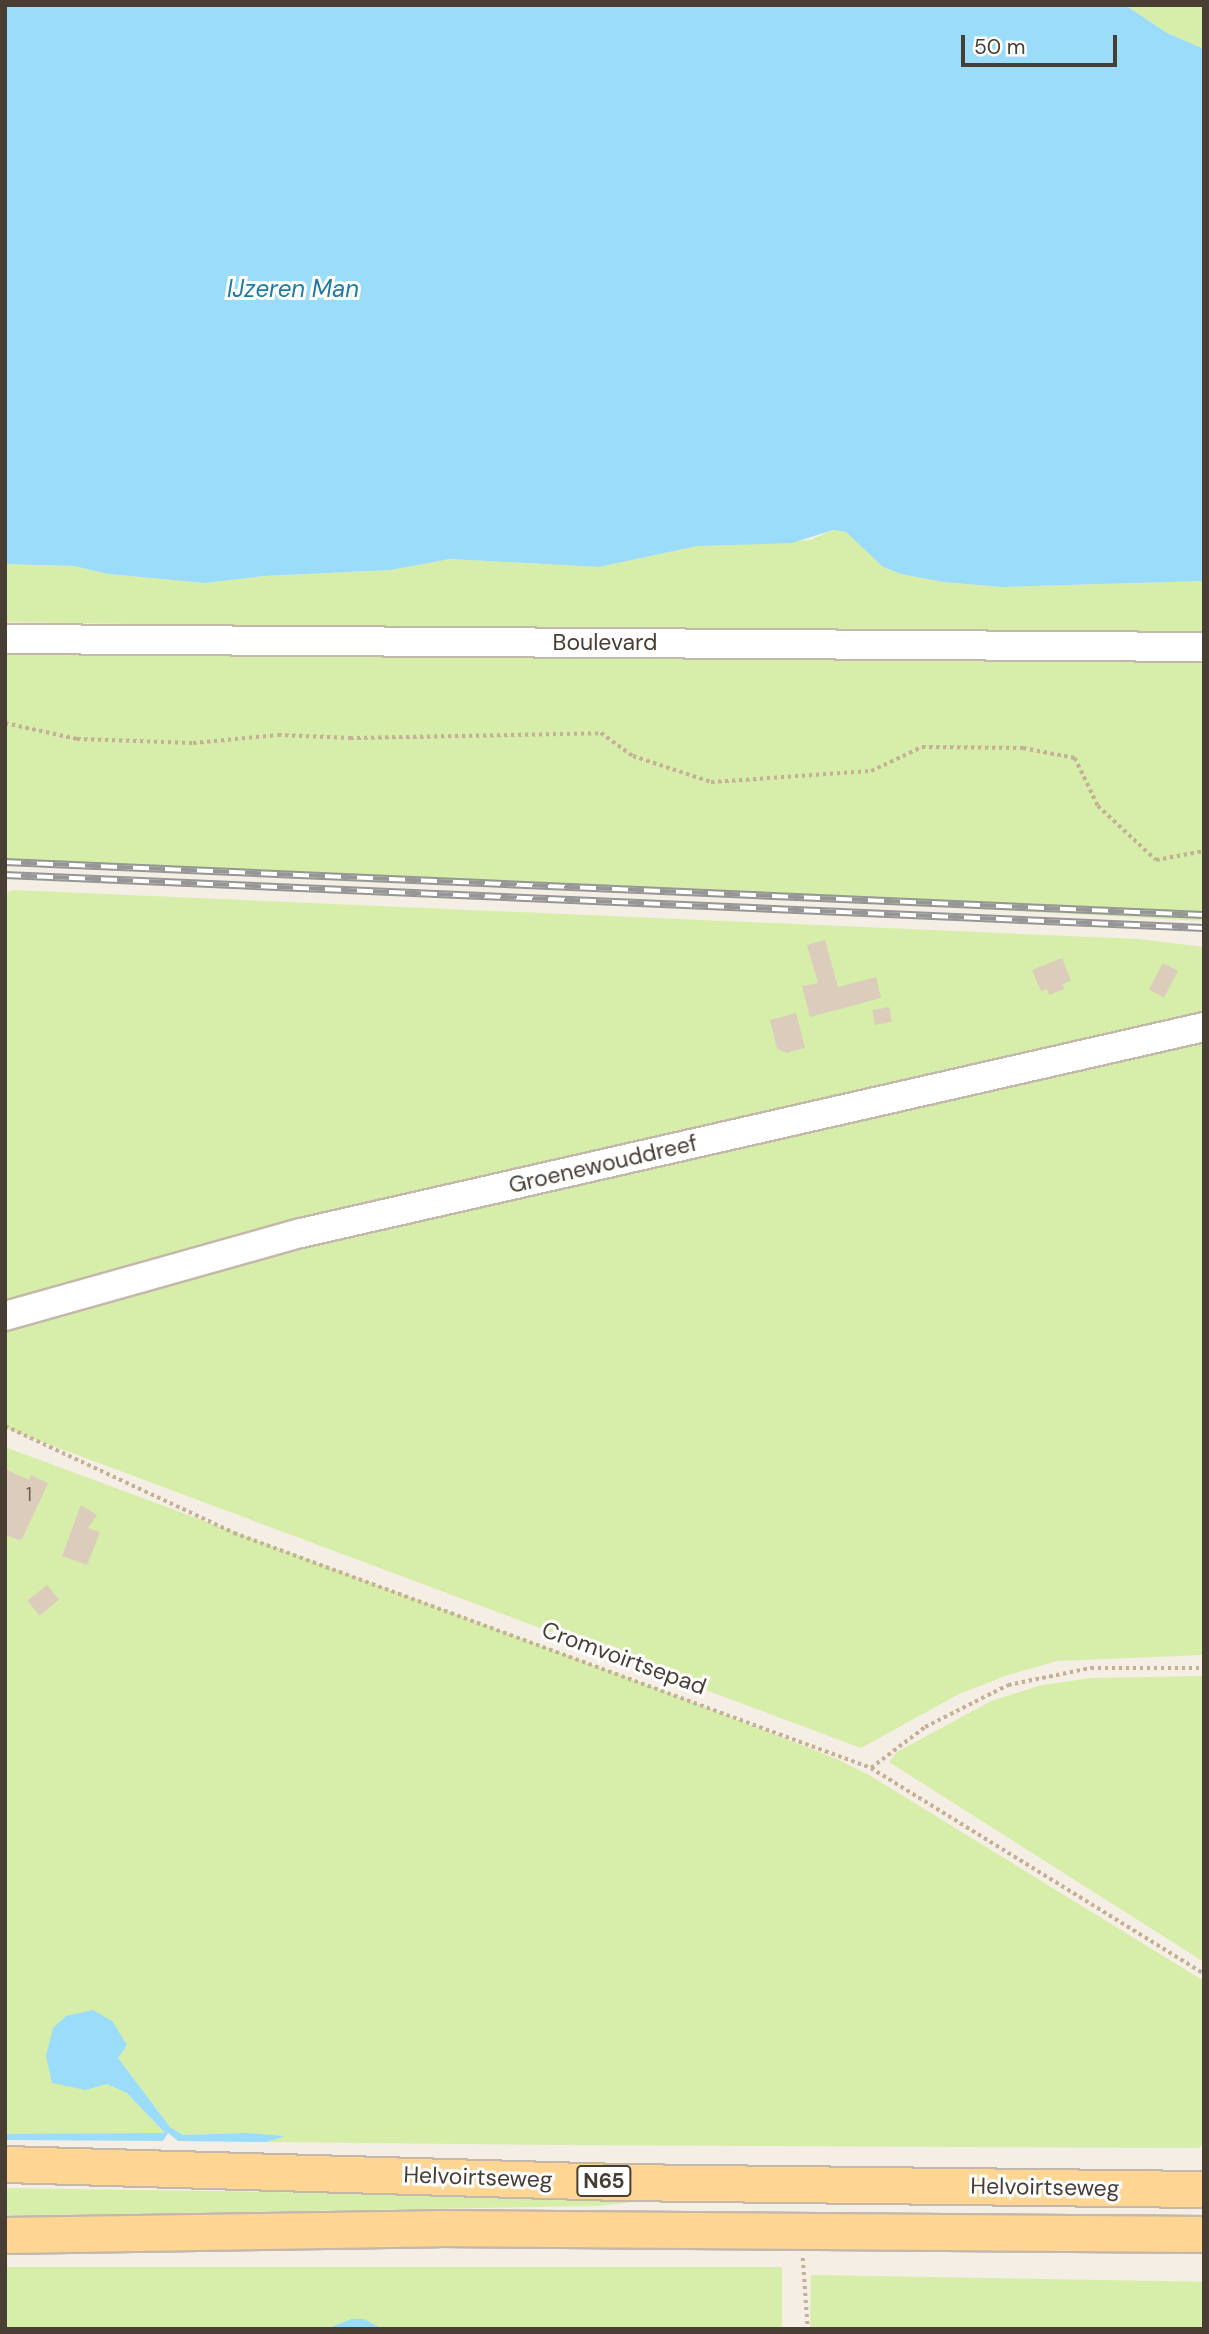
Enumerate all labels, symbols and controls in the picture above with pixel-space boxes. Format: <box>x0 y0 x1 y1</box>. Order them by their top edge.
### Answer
scale bar <box>964 21 1120 65</box>
text: 50 m <box>974 33 1025 61</box>
water label: IJzeren Man <box>227 275 359 303</box>
street label: Boulevard <box>553 628 657 656</box>
street label: Groenewouddreef <box>506 1129 700 1199</box>
house number: 1 <box>26 1484 32 1506</box>
street label: Cromvoirtsepad <box>538 1616 710 1700</box>
street label: Helvoirtseweg <box>403 2161 553 2193</box>
road number: N65 <box>576 2164 632 2198</box>
street label: Helvoirtseweg <box>970 2172 1120 2202</box>

